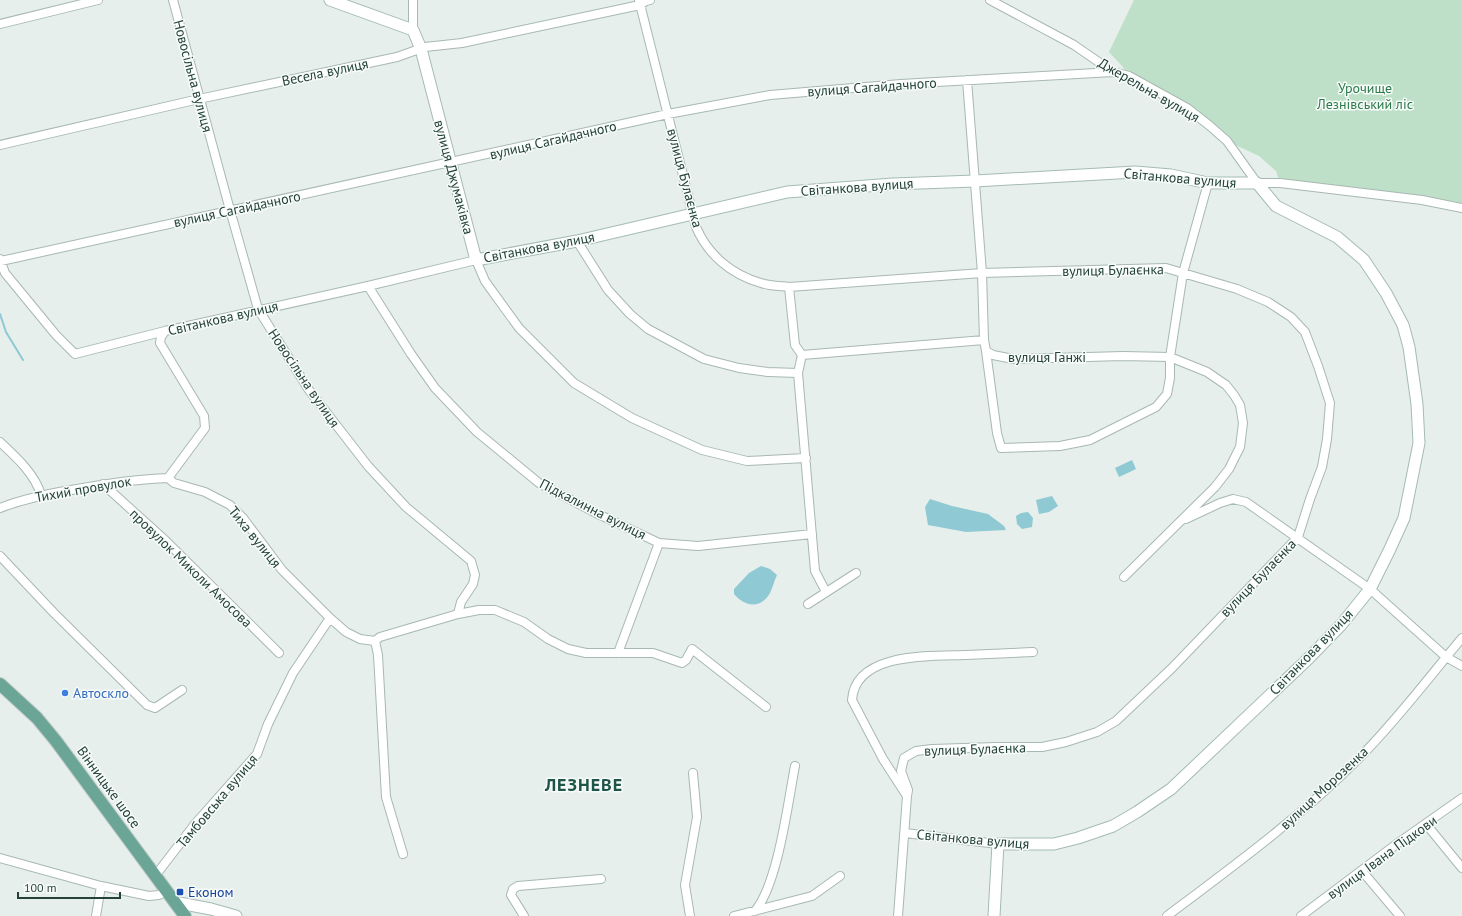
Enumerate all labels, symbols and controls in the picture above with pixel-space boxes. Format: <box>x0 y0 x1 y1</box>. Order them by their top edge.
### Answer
street label: Новосільна вулиця <box>169 18 217 134</box>
street label: Весела вулиця <box>280 54 370 90</box>
street label: Джерельна вулиця <box>1095 54 1203 126</box>
street label: вулиця Сагайдачного <box>807 74 937 100</box>
park label: Урочище Лезнівський ліс <box>1316 79 1413 113</box>
street label: вулиця Сагайдачного <box>488 117 618 163</box>
street label: вулиця Джумаківка <box>430 118 478 236</box>
street label: вулиця Булаєнка <box>663 126 707 230</box>
street label: Світанкова вулиця <box>1123 164 1237 192</box>
street label: Світанкова вулиця <box>800 174 914 200</box>
street label: вулиця Сагайдачного <box>172 187 302 231</box>
street label: Світанкова вулиця <box>482 227 596 267</box>
street label: вулиця Булаєнка <box>1062 260 1164 280</box>
street label: Світанкова вулиця <box>166 297 280 339</box>
street label: Новосільна вулиця <box>264 325 344 431</box>
street label: вулиця Ганжі <box>1008 348 1086 366</box>
street label: Тихий провулок <box>34 472 133 506</box>
street label: Підкалинна вулиця <box>537 474 649 544</box>
street label: Тиха вулиця <box>225 503 285 571</box>
street label: провулок Миколи Амосова <box>126 505 256 631</box>
street label: вулиця Булаєнка <box>1216 535 1300 621</box>
street label: Світанкова вулиця <box>1265 605 1357 699</box>
place label: Автоскло <box>73 684 129 702</box>
marker: Автоскло <box>60 688 70 698</box>
street label: вулиця Булаєнка <box>924 738 1026 760</box>
street label: Вінницьке шосе <box>73 742 145 832</box>
street label: вулиця Морозенка <box>1276 742 1372 834</box>
street label: Тамбовська вулиця <box>173 751 261 851</box>
district label: ЛЕЗНЕВЕ <box>544 773 623 796</box>
street label: вулиця Івана Підкови <box>1324 811 1440 903</box>
street label: Світанкова вулиця <box>916 825 1030 853</box>
scale bar <box>18 874 120 900</box>
text: 100 m <box>24 880 57 895</box>
place label: Економ <box>188 883 234 901</box>
marker: Економ <box>175 887 185 897</box>

